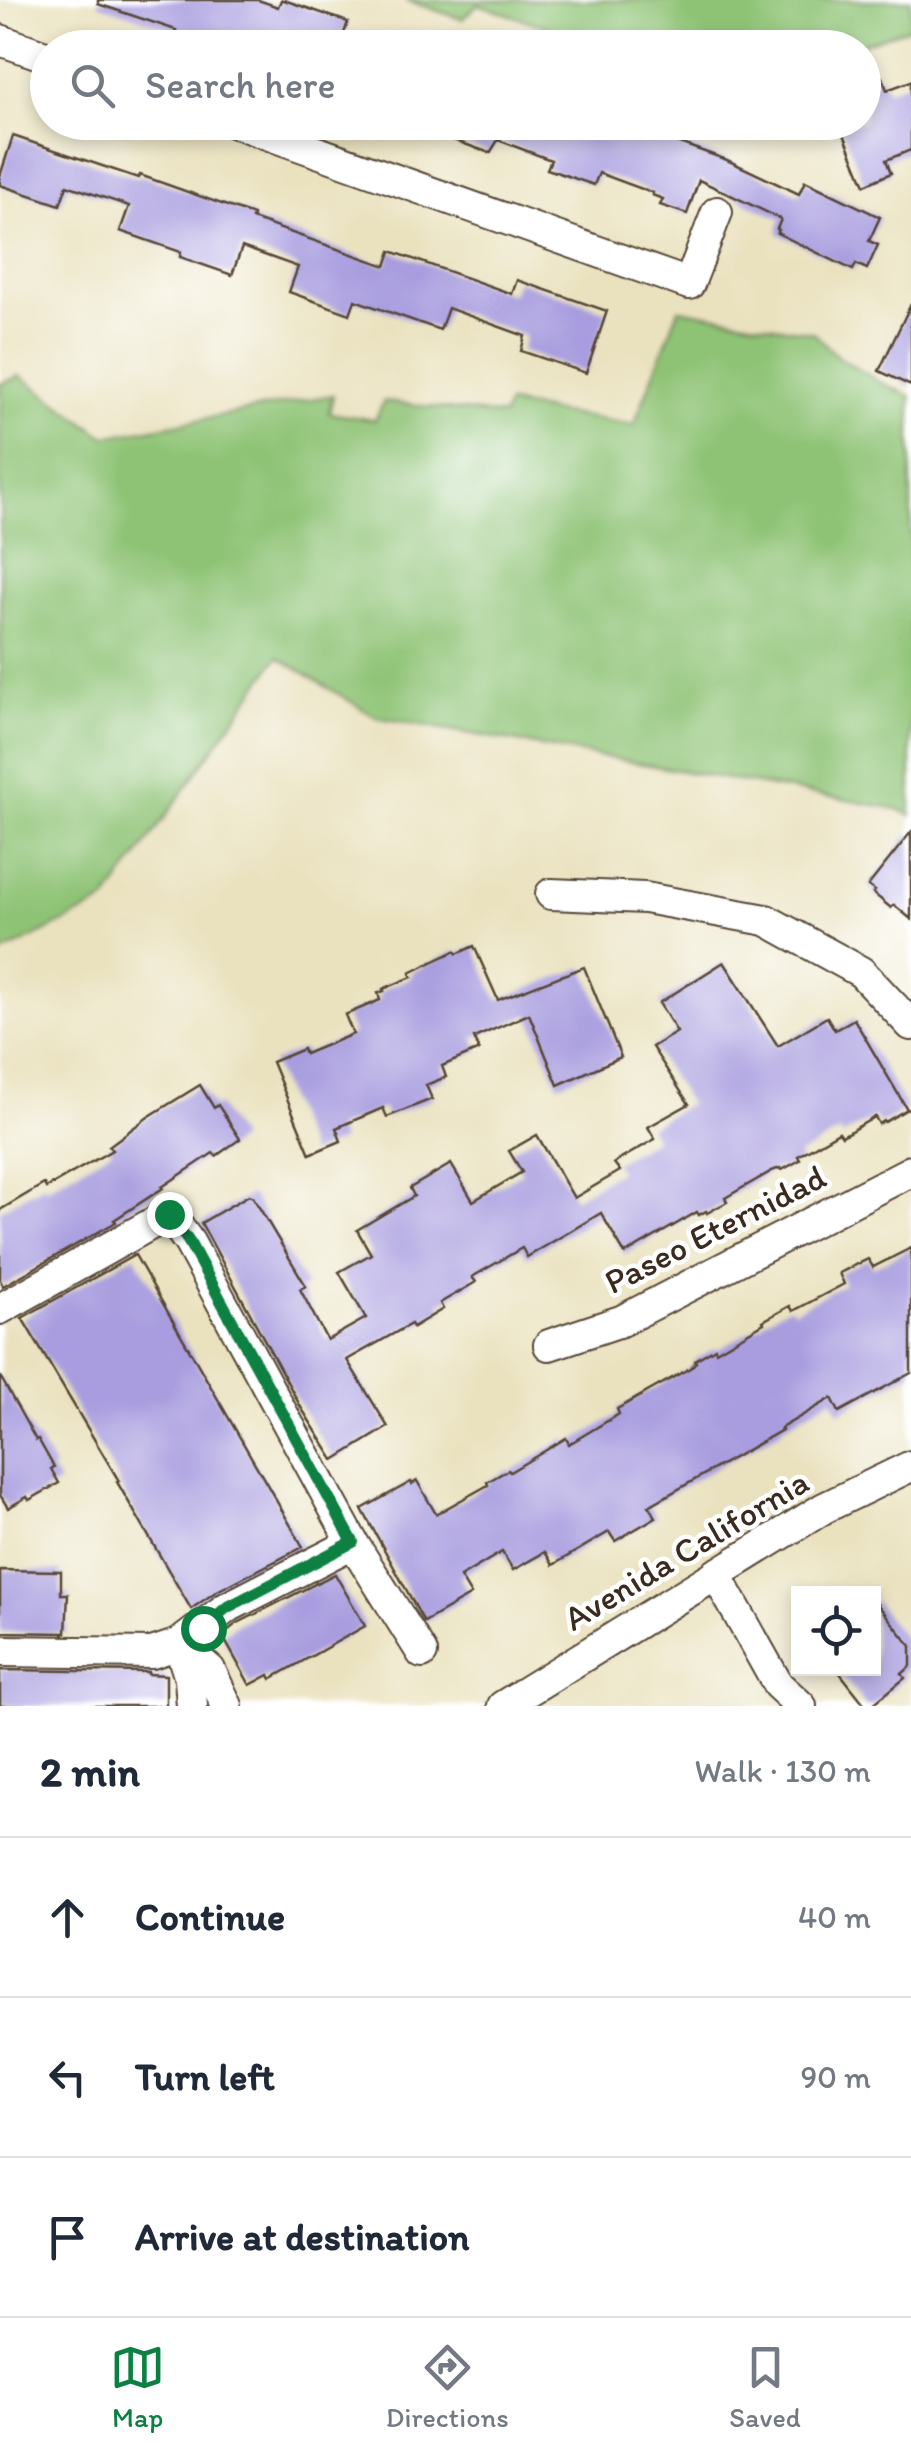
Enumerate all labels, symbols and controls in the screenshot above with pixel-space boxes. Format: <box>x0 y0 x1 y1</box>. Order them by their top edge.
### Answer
search box <box>30 30 881 140</box>
icon: search <box>65 58 120 113</box>
text: Search here <box>145 62 336 108</box>
street label: Paseo Eternidad <box>597 1155 833 1303</box>
route end <box>147 1192 193 1238</box>
street label: Avenida California <box>556 1460 816 1640</box>
map controls <box>791 1586 881 1676</box>
button: locate <box>791 1586 881 1676</box>
route start <box>181 1606 227 1652</box>
text: 2 min <box>40 1746 140 1797</box>
text: Walk · 130 m <box>695 1752 871 1790</box>
icon: ahead <box>40 1890 95 1945</box>
text: Continue <box>135 1894 285 1940</box>
text: 40 m <box>798 1898 871 1936</box>
icon: left <box>40 2050 95 2105</box>
text: Turn left <box>135 2054 275 2100</box>
text: 90 m <box>800 2058 871 2096</box>
icon: arrive <box>40 2210 95 2265</box>
text: Arrive at destination <box>135 2214 470 2260</box>
tab: Map <box>110 2340 165 2434</box>
tab: Directions <box>386 2340 509 2434</box>
tab: Saved <box>729 2340 801 2434</box>

